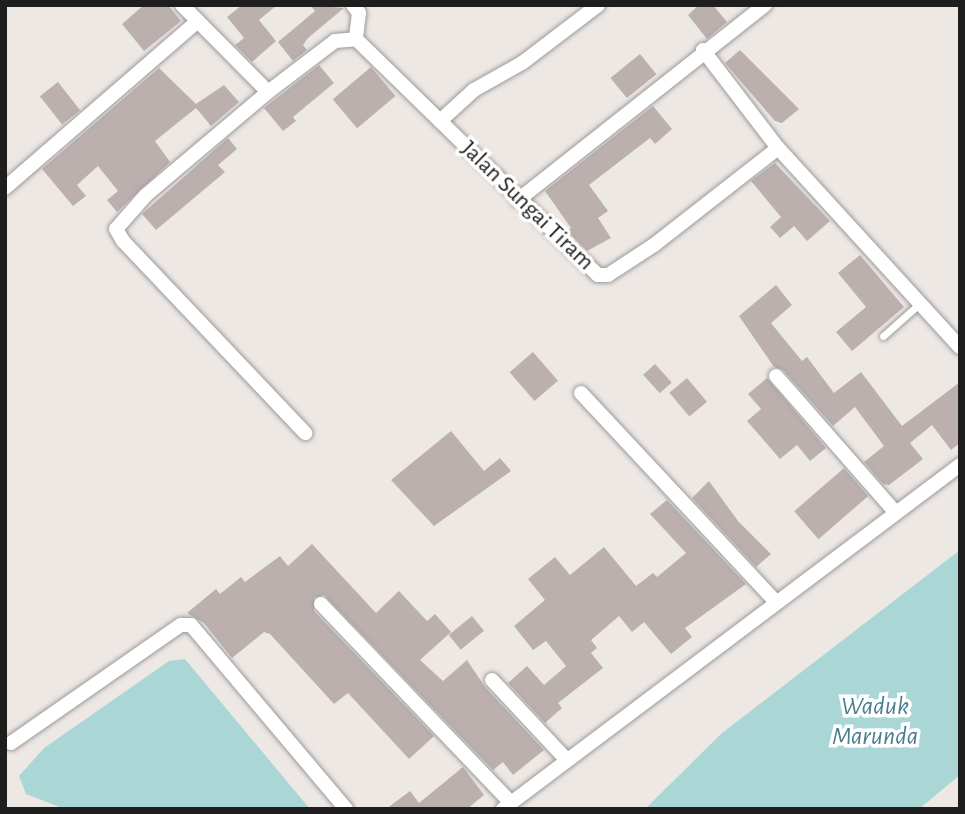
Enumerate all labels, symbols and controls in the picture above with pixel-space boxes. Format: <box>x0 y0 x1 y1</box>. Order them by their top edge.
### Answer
street label: Jalan Sungai Tiram <box>454 135 600 277</box>
water label: Waduk Marunda <box>832 691 918 752</box>

